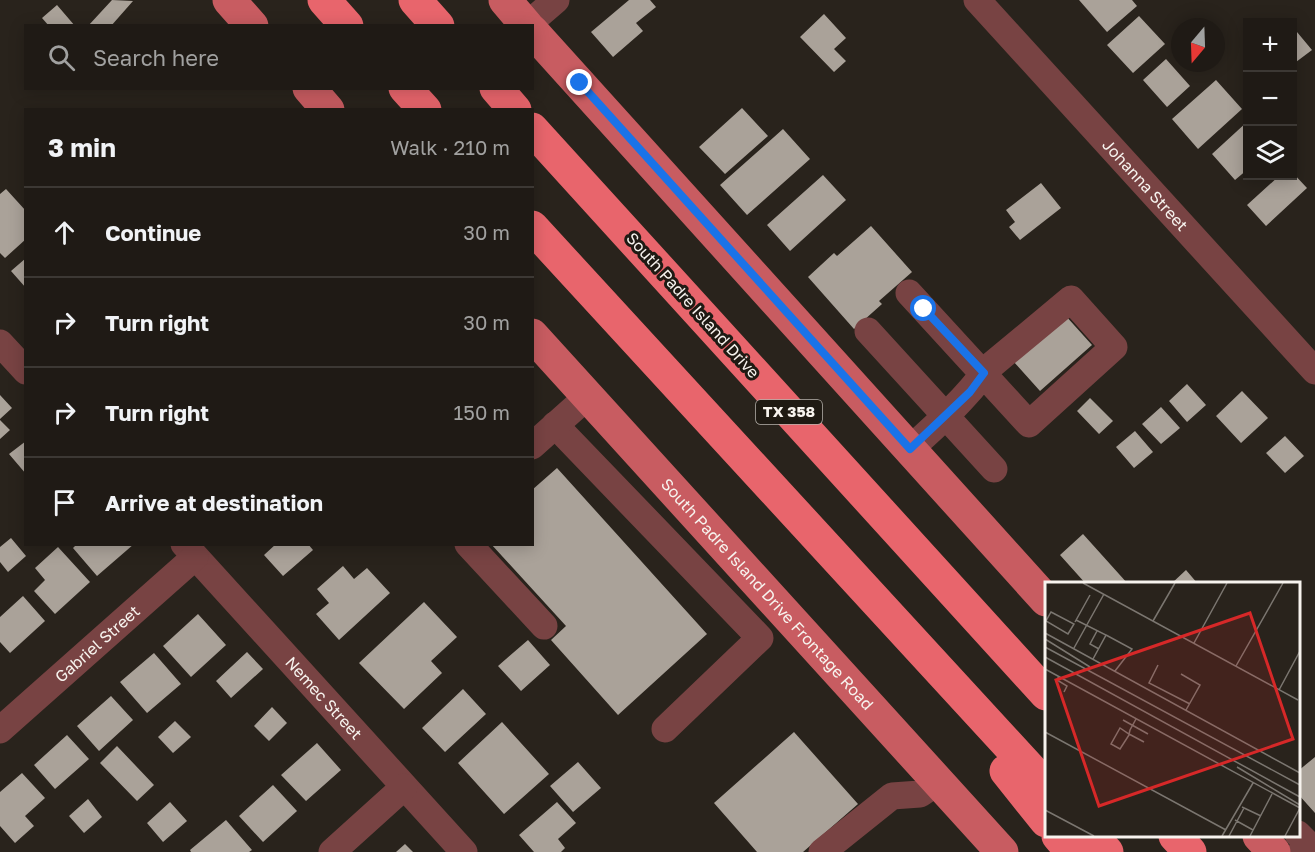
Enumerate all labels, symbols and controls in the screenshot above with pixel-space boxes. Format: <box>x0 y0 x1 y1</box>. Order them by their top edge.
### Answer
north arrow <box>1171 18 1225 72</box>
map controls <box>1243 18 1297 180</box>
button: + <box>1243 18 1297 72</box>
search box <box>24 24 534 90</box>
icon: search <box>45 41 78 74</box>
text: Search here <box>93 44 219 71</box>
route end <box>566 69 592 95</box>
button: − <box>1243 72 1297 126</box>
button: layers <box>1243 126 1297 180</box>
text: 3 min <box>48 132 116 163</box>
text: Walk · 210 m <box>390 135 510 159</box>
street label: Johanna Street <box>1098 135 1192 235</box>
icon: ahead <box>48 216 81 249</box>
text: Continue <box>105 219 201 246</box>
text: 30 m <box>463 220 510 244</box>
street label: South Padre Island Drive <box>622 228 764 382</box>
route start <box>910 295 936 321</box>
icon: right <box>48 306 81 339</box>
text: Turn right <box>105 309 209 336</box>
text: 30 m <box>463 310 510 334</box>
icon: right <box>48 396 81 429</box>
text: Turn right <box>105 399 209 426</box>
text: 150 m <box>454 400 510 424</box>
road number: TX 358 <box>756 400 822 424</box>
street label: South Padre Island Drive Frontage Road <box>657 474 878 714</box>
icon: arrive <box>48 486 81 519</box>
text: Arrive at destination <box>105 489 323 516</box>
inset map <box>1045 582 1300 837</box>
street label: Gabriel Street <box>51 601 144 687</box>
street label: Nemec Street <box>281 652 367 743</box>

